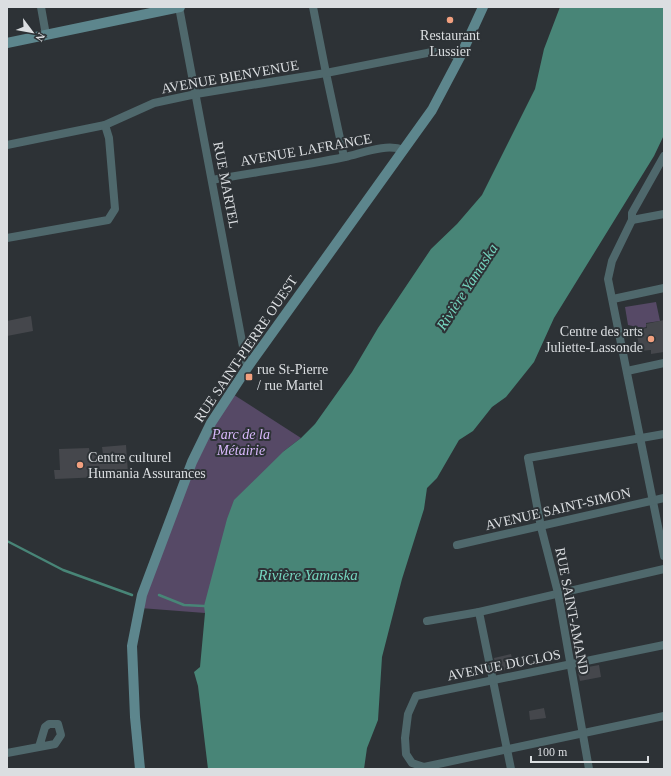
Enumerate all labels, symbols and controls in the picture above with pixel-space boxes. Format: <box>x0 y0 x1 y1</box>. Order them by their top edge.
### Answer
north arrow <box>12 12 52 52</box>
marker: Restaurant Lussier <box>445 15 455 25</box>
place label: Restaurant Lussier <box>420 28 480 59</box>
text: N <box>33 31 48 44</box>
street label: AVENUE BIENVENUE <box>160 58 300 96</box>
street label: AVENUE LAFRANCE <box>239 131 373 169</box>
street label: RUE MARTEL <box>210 140 242 230</box>
water label: Rivière Yamaska <box>433 241 501 334</box>
street label: RUE SAINT-PIERRE OUEST <box>191 273 301 425</box>
place label: Centre des arts Juliette-Lassonde <box>545 324 643 355</box>
marker: Centre des arts Juliette-Lassonde <box>646 334 656 344</box>
place label: rue St-Pierre / rue Martel <box>257 362 328 393</box>
marker: rue St-Pierre / rue Martel <box>244 372 254 382</box>
park label: Parc de la Métairie <box>211 427 270 458</box>
place label: Centre culturel Humania Assurances <box>88 450 206 481</box>
marker: Centre culturel Humania Assurances <box>75 460 85 470</box>
street label: AVENUE SAINT-SIMON <box>484 485 632 533</box>
street label: RUE SAINT-AMAND <box>552 546 592 676</box>
water label: Rivière Yamaska <box>257 567 358 583</box>
street label: AVENUE DUCLOS <box>446 647 562 683</box>
scale bar <box>531 738 648 764</box>
text: 100 m <box>537 745 568 759</box>

